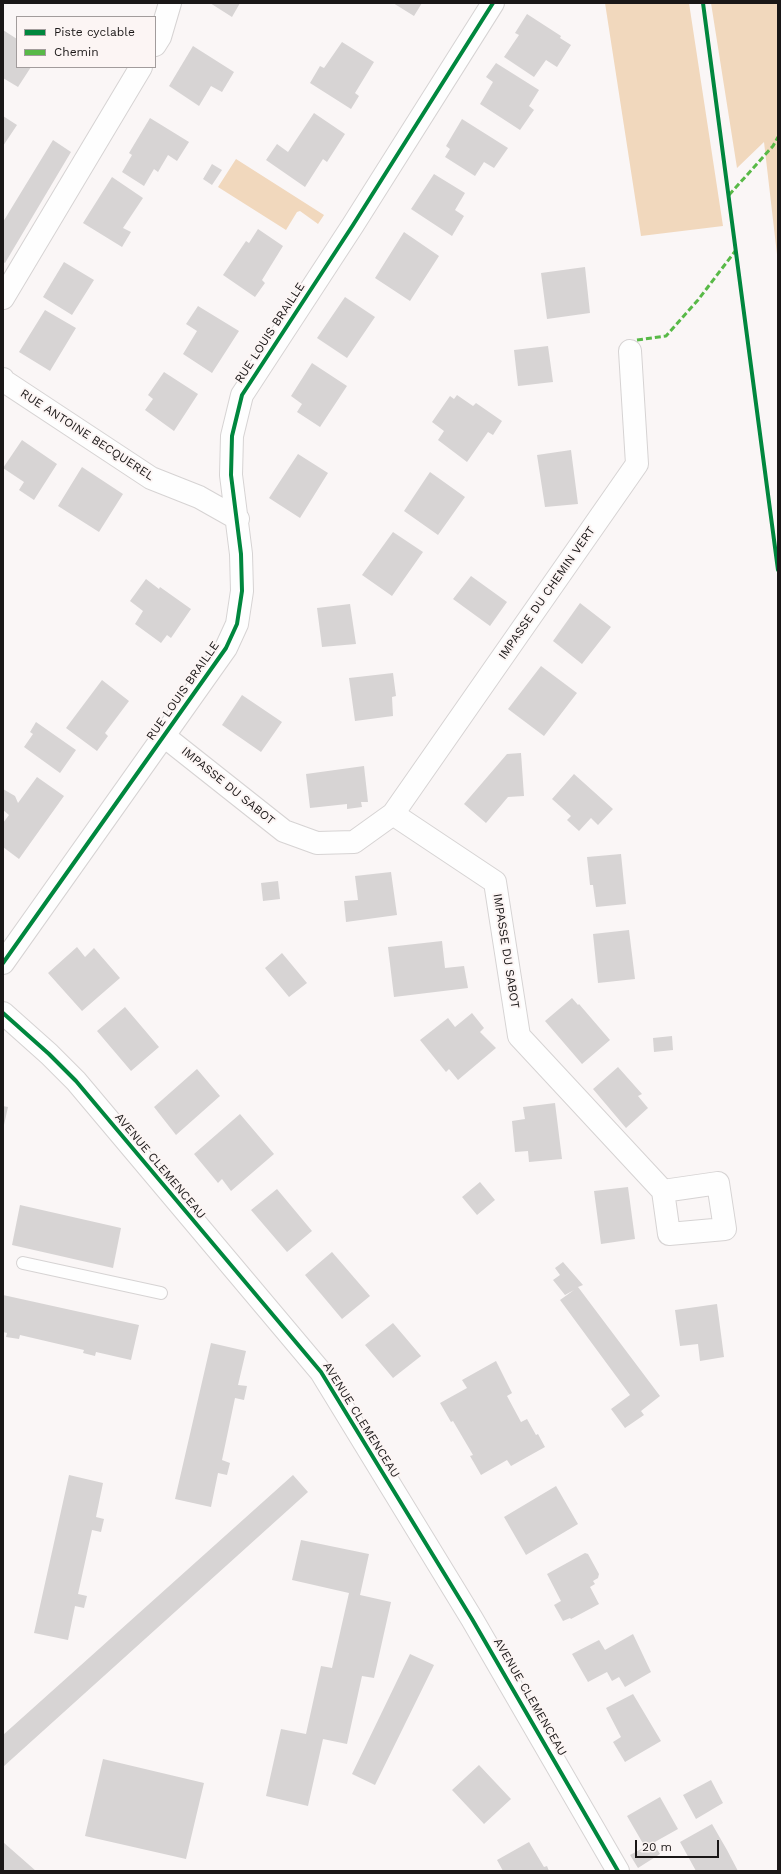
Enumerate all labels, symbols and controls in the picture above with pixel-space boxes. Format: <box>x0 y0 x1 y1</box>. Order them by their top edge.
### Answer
legend <box>16 16 156 68</box>
text: Piste cyclable <box>54 25 135 39</box>
text: Chemin <box>54 45 99 59</box>
street label: RUE LOUIS BRAILLE <box>232 280 308 386</box>
street label: RUE ANTOINE BECQUEREL <box>17 386 157 484</box>
street label: IMPASSE DU CHEMIN VERT <box>496 524 598 662</box>
street label: RUE LOUIS BRAILLE <box>143 639 223 743</box>
street label: IMPASSE DU SABOT <box>178 744 278 828</box>
street label: IMPASSE DU SABOT <box>490 893 522 1009</box>
street label: AVENUE CLEMENCEAU <box>112 1110 208 1222</box>
street label: AVENUE CLEMENCEAU <box>320 1360 402 1480</box>
street label: AVENUE CLEMENCEAU <box>490 1636 570 1758</box>
scale bar <box>637 1832 721 1858</box>
text: 20 m <box>642 1840 672 1854</box>

